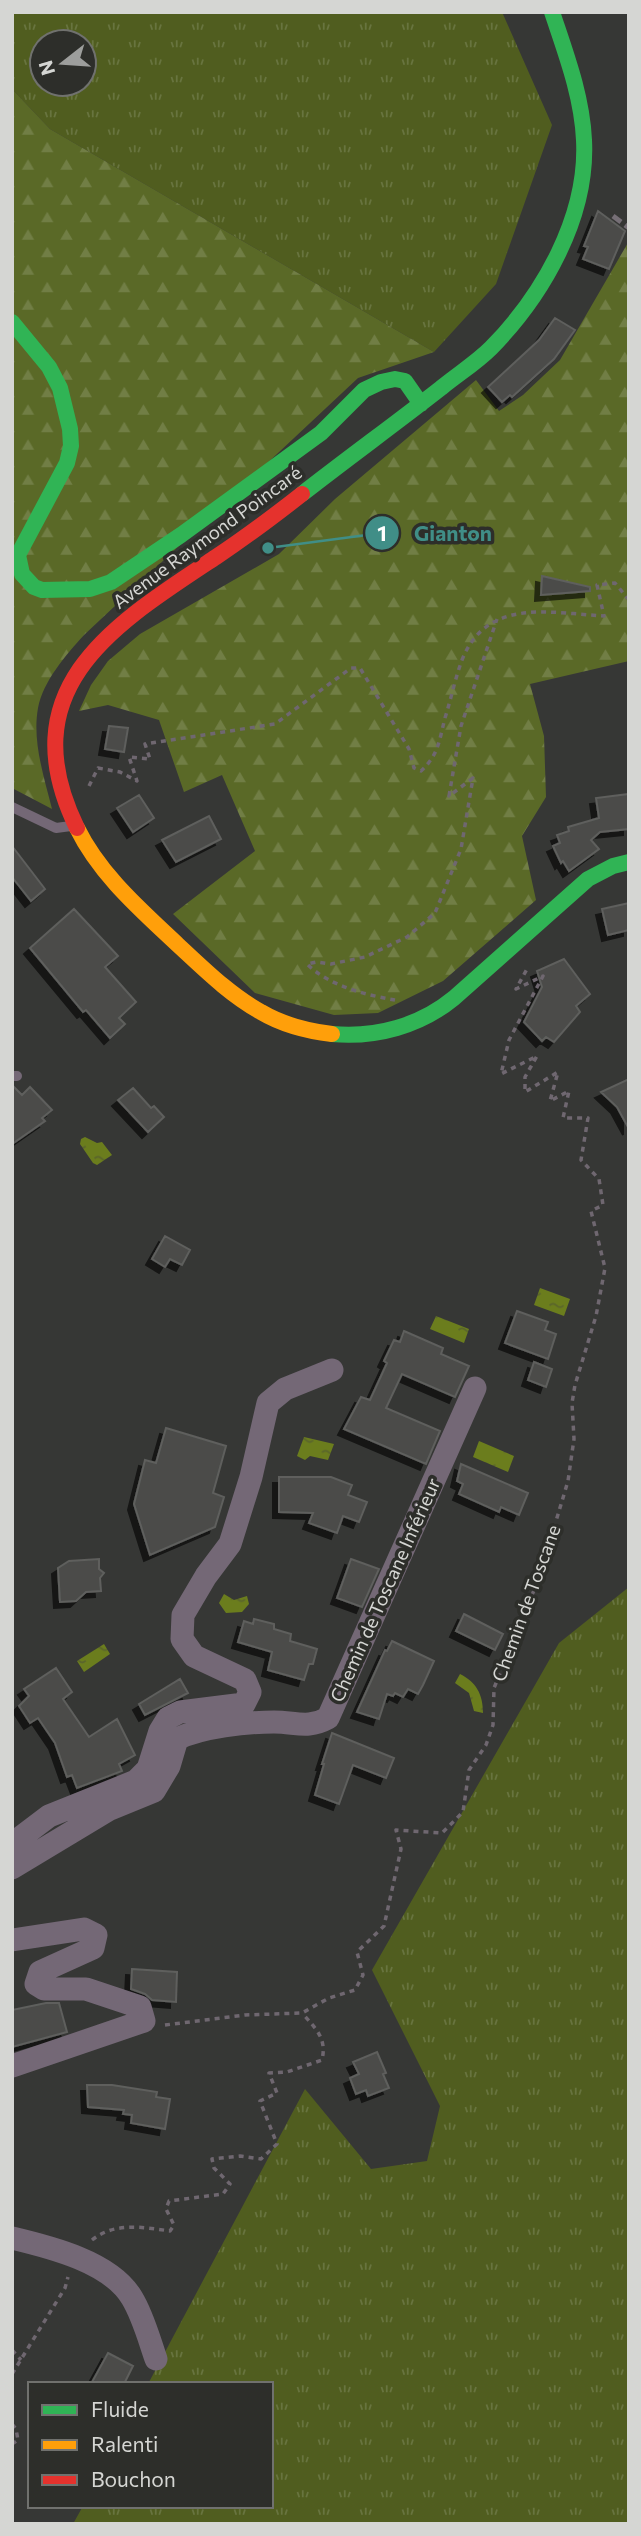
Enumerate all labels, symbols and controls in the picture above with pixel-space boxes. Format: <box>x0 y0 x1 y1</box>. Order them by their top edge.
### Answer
north arrow <box>28 28 98 98</box>
text: N <box>33 58 59 78</box>
street label: Avenue Raymond Poincaré <box>108 460 306 613</box>
callout: Gianton <box>365 512 506 554</box>
text: 1 <box>377 520 387 545</box>
text: Gianton <box>414 520 492 545</box>
street label: Chemin de Toscane Inférieur <box>325 1474 445 1705</box>
street label: Chemin de Toscane <box>486 1521 565 1684</box>
legend <box>28 2382 273 2508</box>
text: Fluide <box>91 2396 149 2421</box>
text: Ralenti <box>91 2431 158 2456</box>
text: Bouchon <box>91 2466 176 2491</box>

